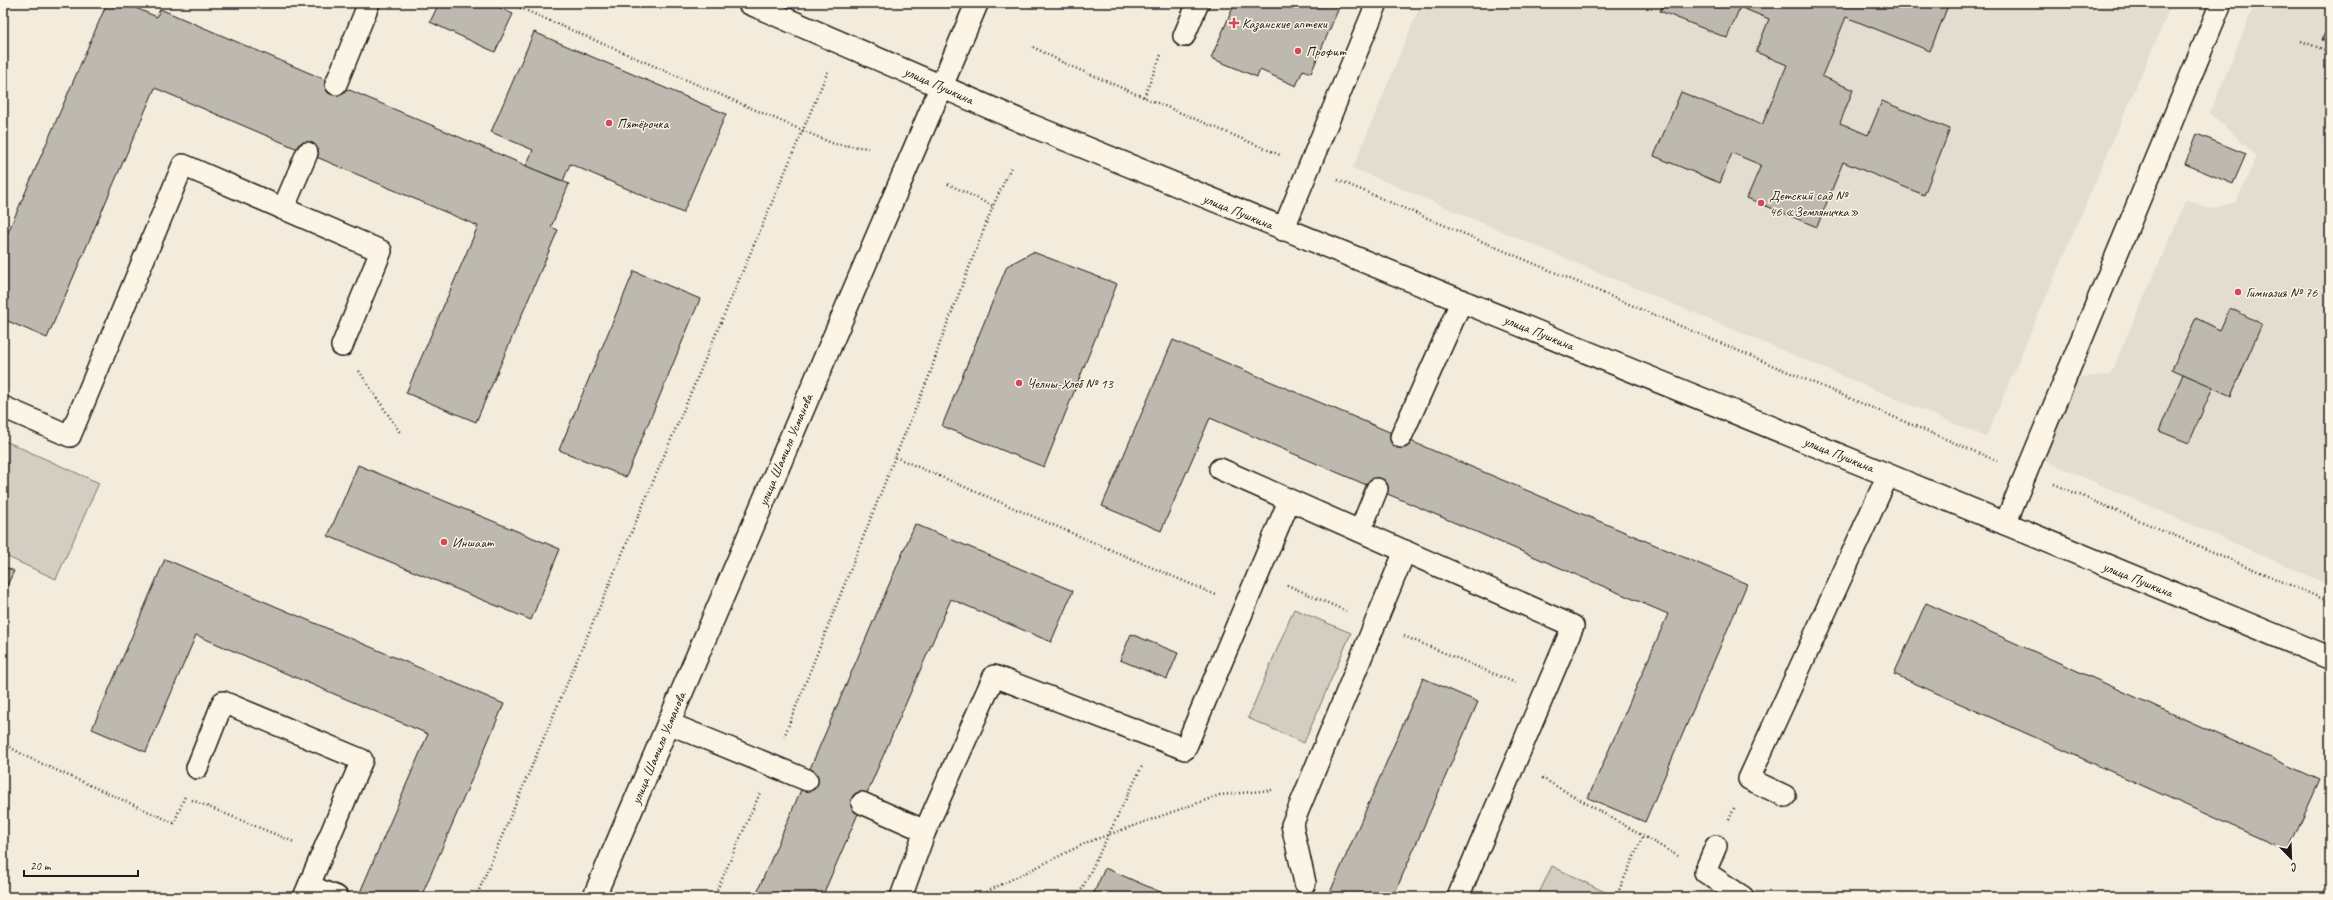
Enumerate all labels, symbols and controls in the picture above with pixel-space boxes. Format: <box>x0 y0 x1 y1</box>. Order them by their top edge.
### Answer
place label: Казанские аптеки <box>1242 15 1328 32</box>
marker: Казанские аптеки <box>1229 18 1239 28</box>
place label: Профит <box>1306 43 1347 60</box>
marker: Профит <box>1293 46 1303 56</box>
street label: улица Пушкина <box>901 62 977 109</box>
place label: Пятёрочка <box>617 115 670 132</box>
marker: Пятёрочка <box>604 118 614 128</box>
place label: Детский сад № 46 «Земляничка» <box>1769 187 1859 220</box>
street label: улица Пушкина <box>1199 189 1276 234</box>
marker: Детский сад № 46 «Земляничка» <box>1756 198 1766 208</box>
place label: Гимназия № 76 <box>2246 284 2318 301</box>
marker: Гимназия № 76 <box>2233 287 2243 297</box>
street label: улица Пушкина <box>1500 310 1577 355</box>
place label: Челны-Хлеб № 13 <box>1027 375 1115 392</box>
marker: Челны-Хлеб № 13 <box>1014 378 1024 388</box>
street label: улица Шамиля Усманова <box>754 391 817 510</box>
street label: улица Пушкина <box>1800 432 1877 477</box>
place label: Иншаат <box>452 534 495 551</box>
marker: Иншаат <box>439 537 449 547</box>
street label: улица Пушкина <box>2099 557 2176 602</box>
street label: улица Шамиля Усманова <box>627 689 690 808</box>
north arrow <box>2271 838 2311 878</box>
scale bar <box>24 852 138 878</box>
text: 20 m <box>30 858 52 874</box>
text: С <box>2288 860 2300 875</box>

